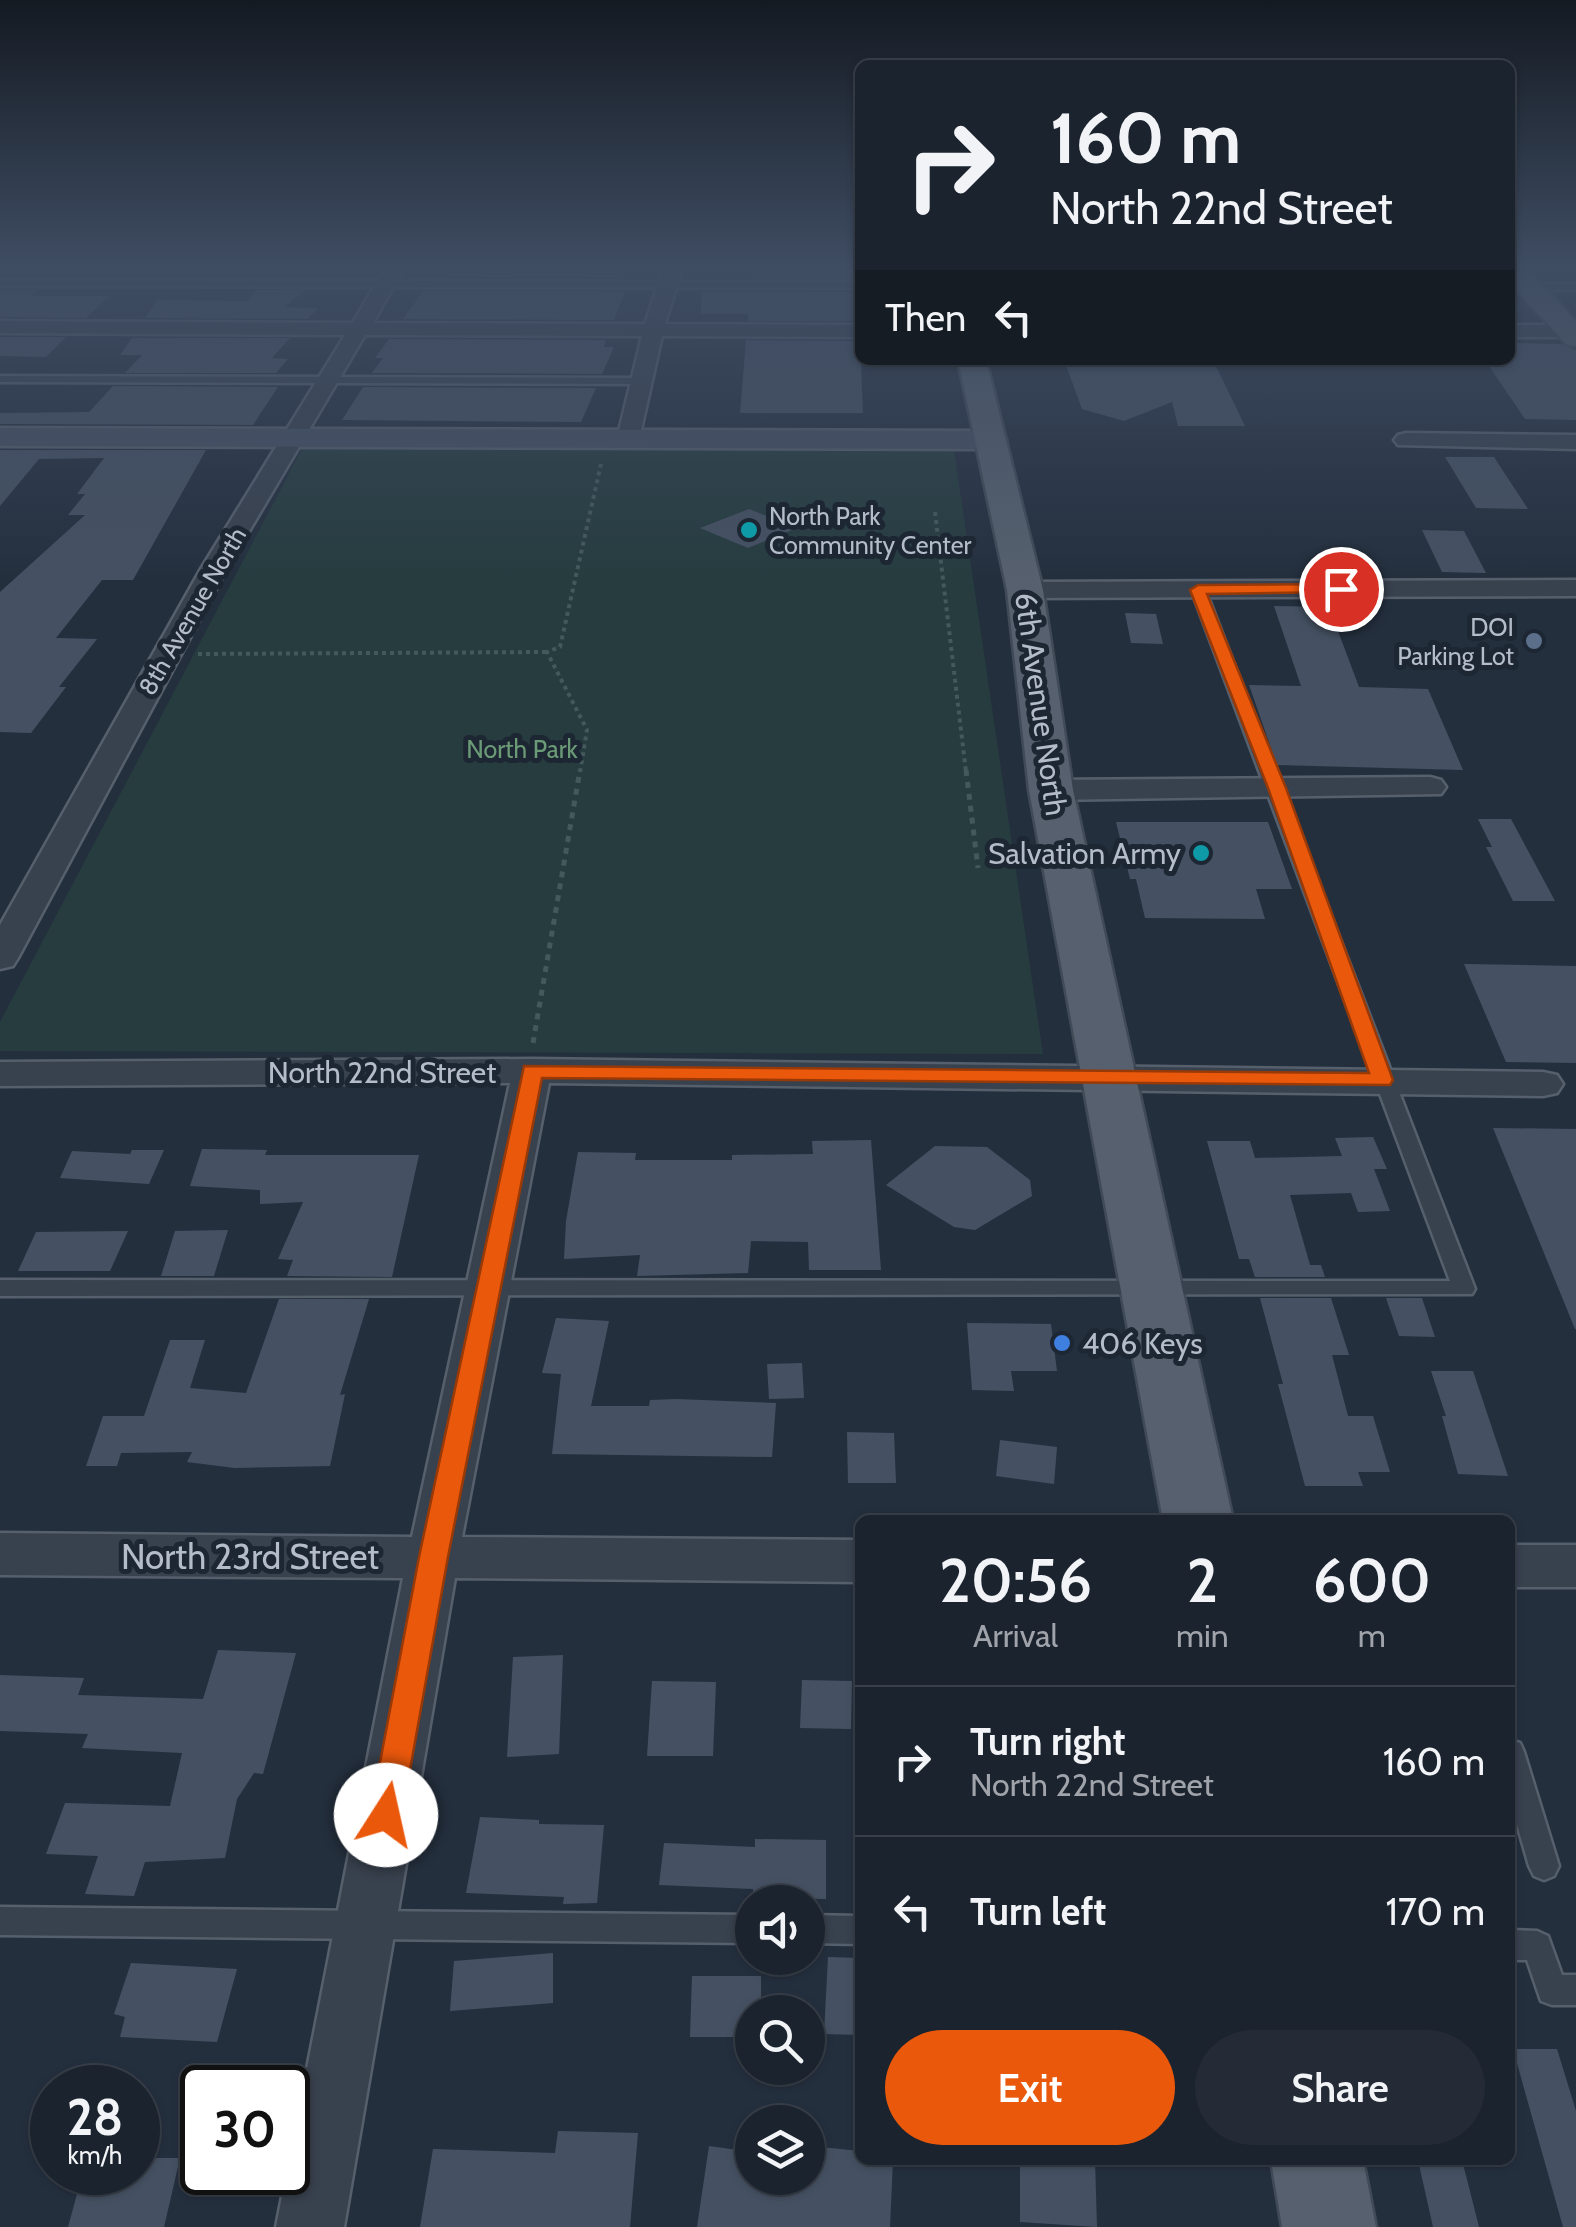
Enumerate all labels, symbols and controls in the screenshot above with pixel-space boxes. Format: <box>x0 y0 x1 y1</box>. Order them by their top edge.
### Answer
text: 160 m <box>1050 95 1241 181</box>
icon: right <box>885 100 1015 230</box>
text: North 22nd Street <box>1050 181 1393 235</box>
icon: left <box>986 290 1041 345</box>
text: Then <box>885 294 966 341</box>
place label: North Park Community Center <box>769 501 971 560</box>
marker: North Park Community Center <box>738 519 760 541</box>
street label: 8th Avenue North <box>132 522 252 700</box>
pin <box>1299 547 1384 632</box>
icon: arrive <box>1314 562 1369 617</box>
street label: 6th Avenue North <box>1007 590 1075 818</box>
place label: DOI Parking Lot <box>1397 612 1515 671</box>
marker: DOI Parking Lot <box>1523 630 1545 652</box>
park label: North Park <box>466 734 579 764</box>
place label: Salvation Army <box>988 835 1181 872</box>
marker: Salvation Army <box>1190 842 1212 864</box>
street label: North 22nd Street <box>268 1054 496 1091</box>
place label: 406 Keys <box>1082 1325 1203 1362</box>
marker: 406 Keys <box>1051 1332 1073 1354</box>
street label: North 23rd Street <box>121 1535 379 1578</box>
text: 20:56 <box>939 1544 1092 1617</box>
text: 2 <box>1187 1544 1218 1617</box>
text: 600 <box>1313 1544 1431 1617</box>
text: Arrival <box>973 1616 1058 1655</box>
text: min <box>1176 1616 1229 1655</box>
text: m <box>1358 1616 1386 1655</box>
text: Turn right <box>970 1718 1126 1765</box>
icon: right <box>885 1734 940 1789</box>
text: 160 m <box>1383 1738 1485 1785</box>
position arrow <box>334 1763 438 1867</box>
text: North 22nd Street <box>970 1765 1214 1804</box>
icon: left <box>885 1884 940 1939</box>
map controls <box>735 1885 825 2195</box>
button: sound <box>735 1885 825 1975</box>
text: Turn left <box>970 1888 1106 1935</box>
text: 170 m <box>1385 1888 1485 1935</box>
button: search <box>735 1995 825 2085</box>
button: Exit <box>885 2030 1175 2145</box>
button: Share <box>1195 2030 1485 2145</box>
speed limit sign: 30 <box>180 2065 310 2195</box>
text: 28 <box>67 2087 123 2148</box>
button: layers <box>735 2105 825 2195</box>
text: km/h <box>68 2140 122 2170</box>

